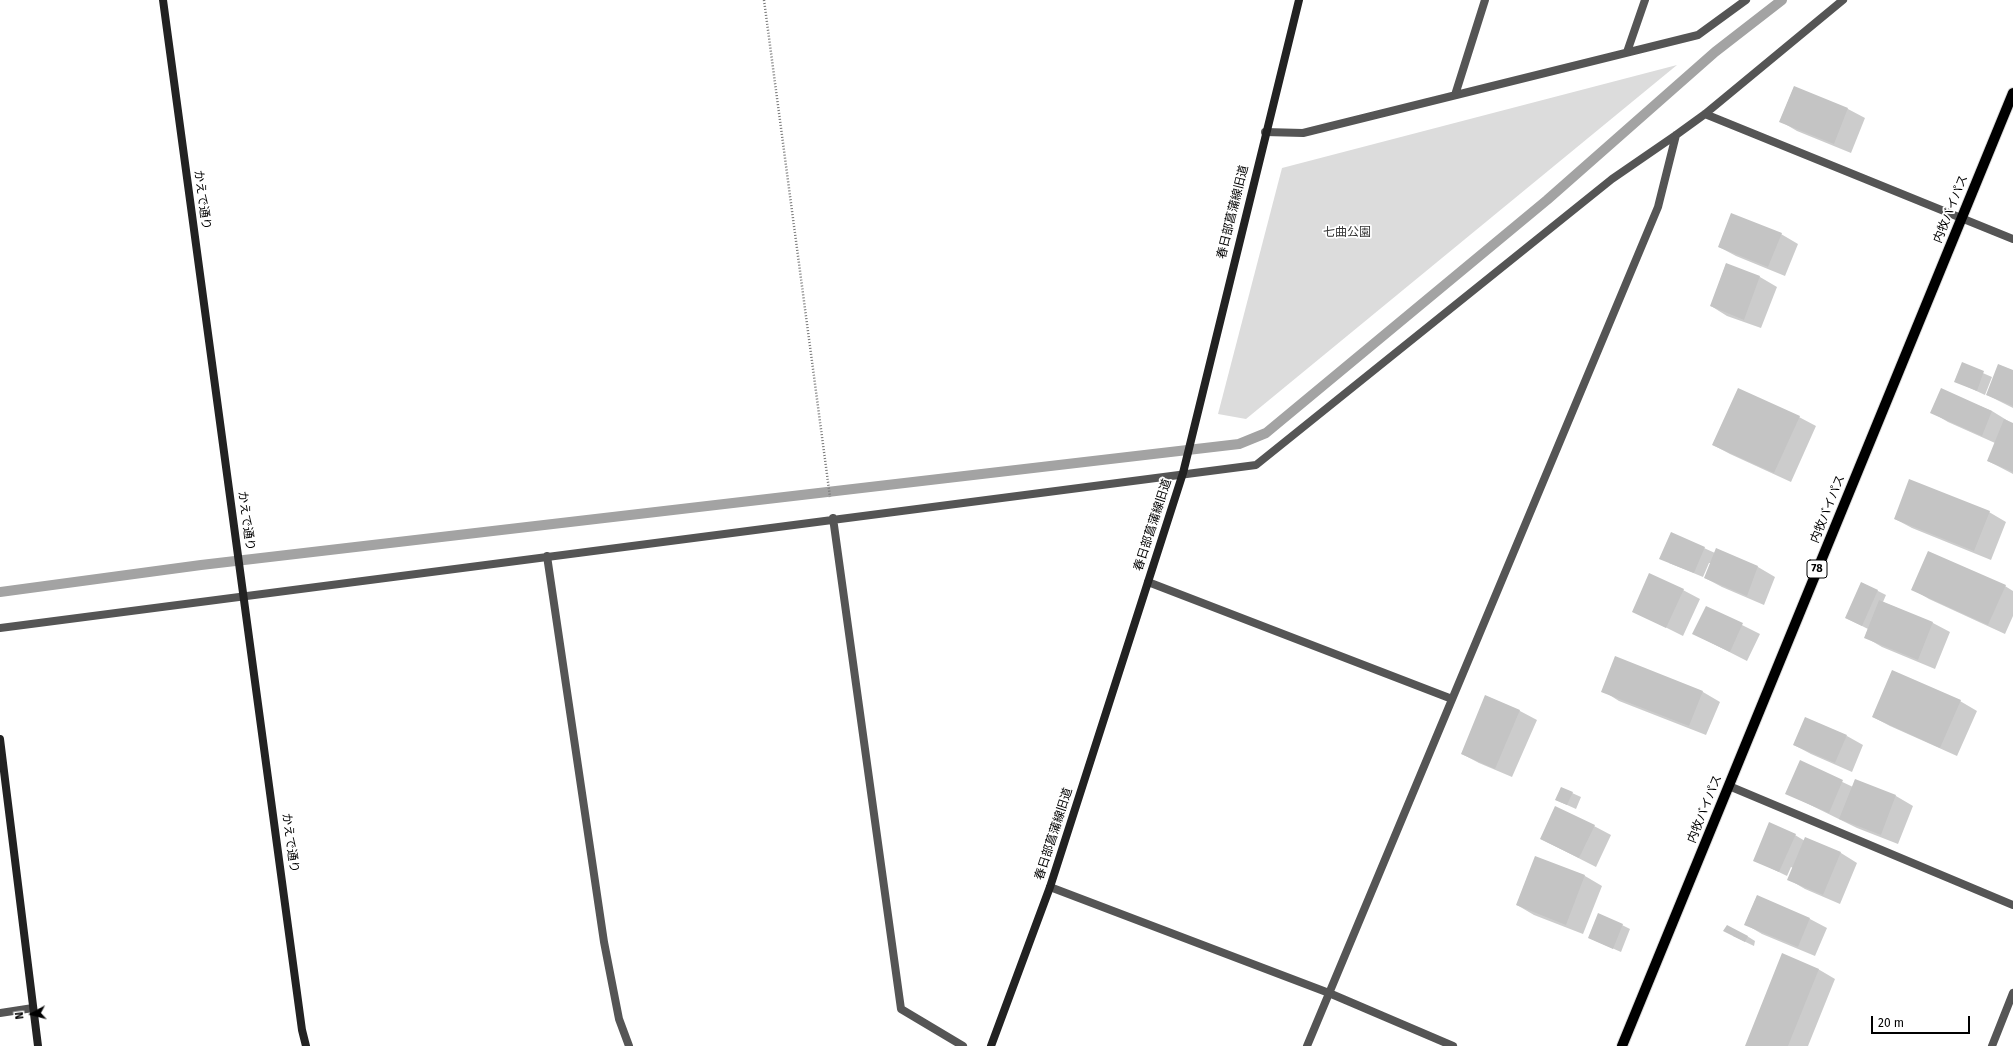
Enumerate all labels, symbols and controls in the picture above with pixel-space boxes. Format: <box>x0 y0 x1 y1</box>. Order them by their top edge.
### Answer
street label: 春日部菖蒲線旧道 <box>1214 164 1252 260</box>
street label: かえで通り <box>191 169 213 231</box>
street label: 内牧バイパス <box>1931 173 1971 245</box>
park label: 七曲公園 <box>1323 226 1371 240</box>
street label: 内牧バイパス <box>1808 473 1848 545</box>
street label: 春日部菖蒲線旧道 <box>1131 477 1175 573</box>
street label: かえで通り <box>235 490 257 552</box>
road number: 78 <box>1807 560 1827 578</box>
street label: 内牧バイパス <box>1685 773 1725 845</box>
street label: 春日部菖蒲線旧道 <box>1032 786 1076 882</box>
street label: かえで通り <box>279 812 301 874</box>
north arrow <box>12 994 52 1034</box>
scale bar <box>1873 1008 1972 1034</box>
text: N <box>13 1011 26 1020</box>
text: 20 m <box>1878 1016 1904 1030</box>

